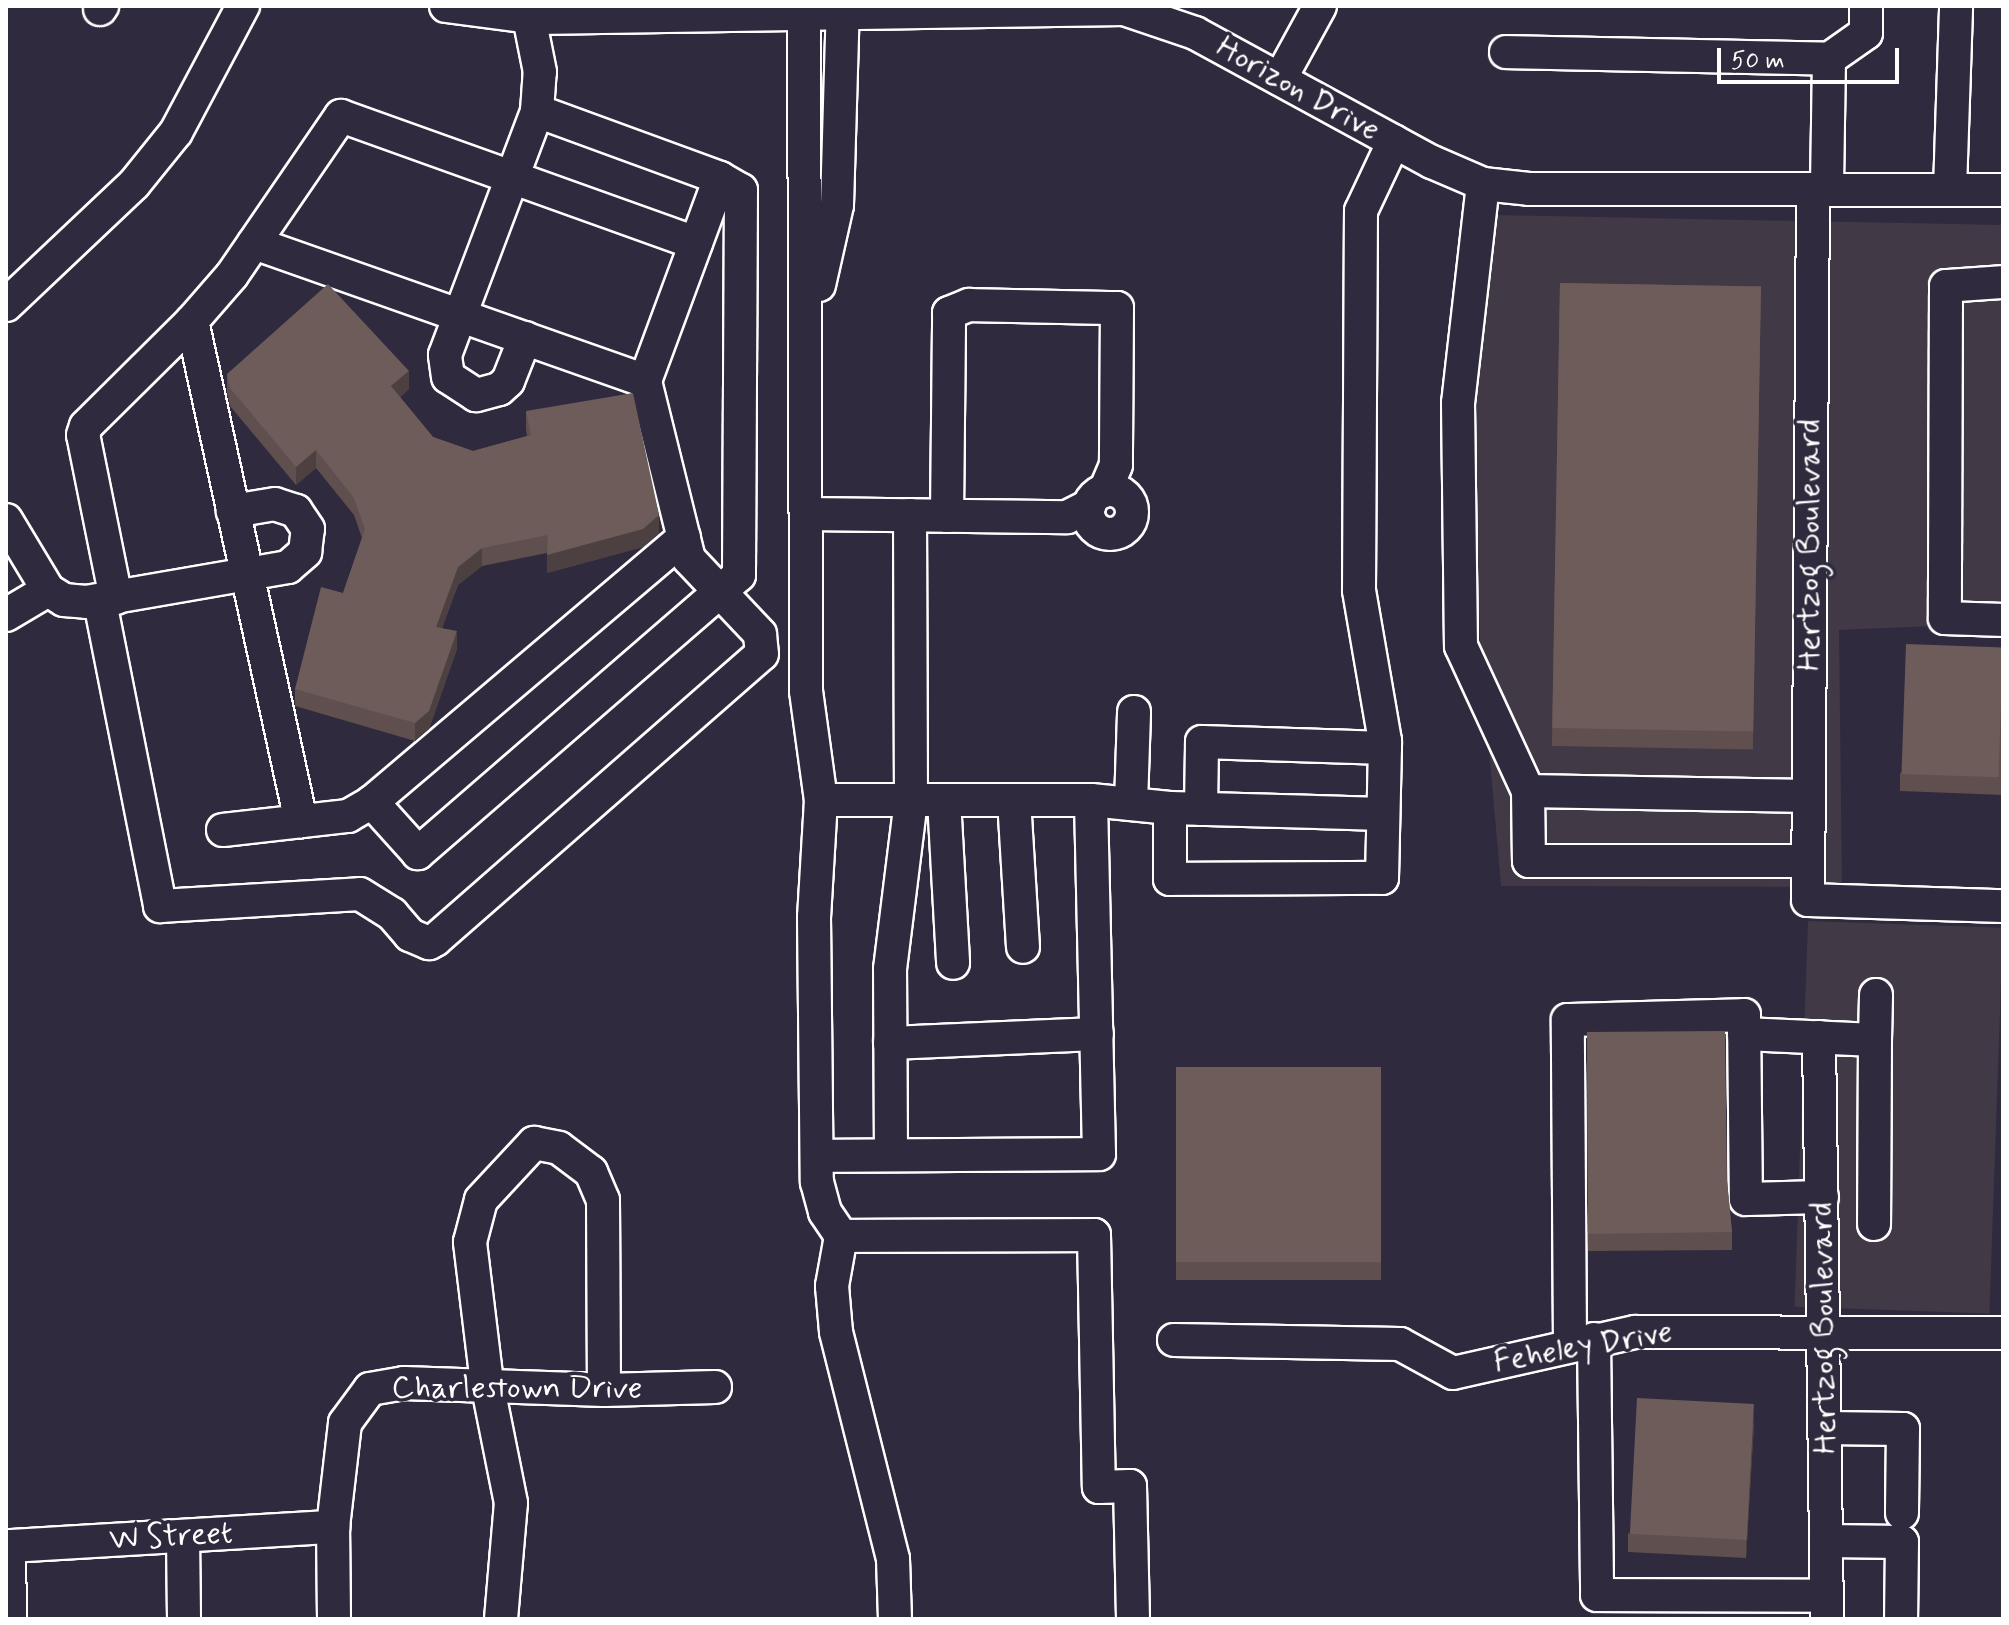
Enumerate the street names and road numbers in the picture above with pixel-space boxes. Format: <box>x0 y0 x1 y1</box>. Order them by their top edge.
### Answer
street label: Horizon Drive <box>1210 29 1386 149</box>
street label: Hertzog Boulevard <box>1791 423 1829 667</box>
street label: Hertzog Boulevard <box>1803 1206 1845 1450</box>
street label: Feheley Drive <box>1491 1313 1675 1381</box>
street label: Charlestown Drive <box>393 1369 641 1407</box>
street label: W Street <box>105 1514 237 1560</box>

